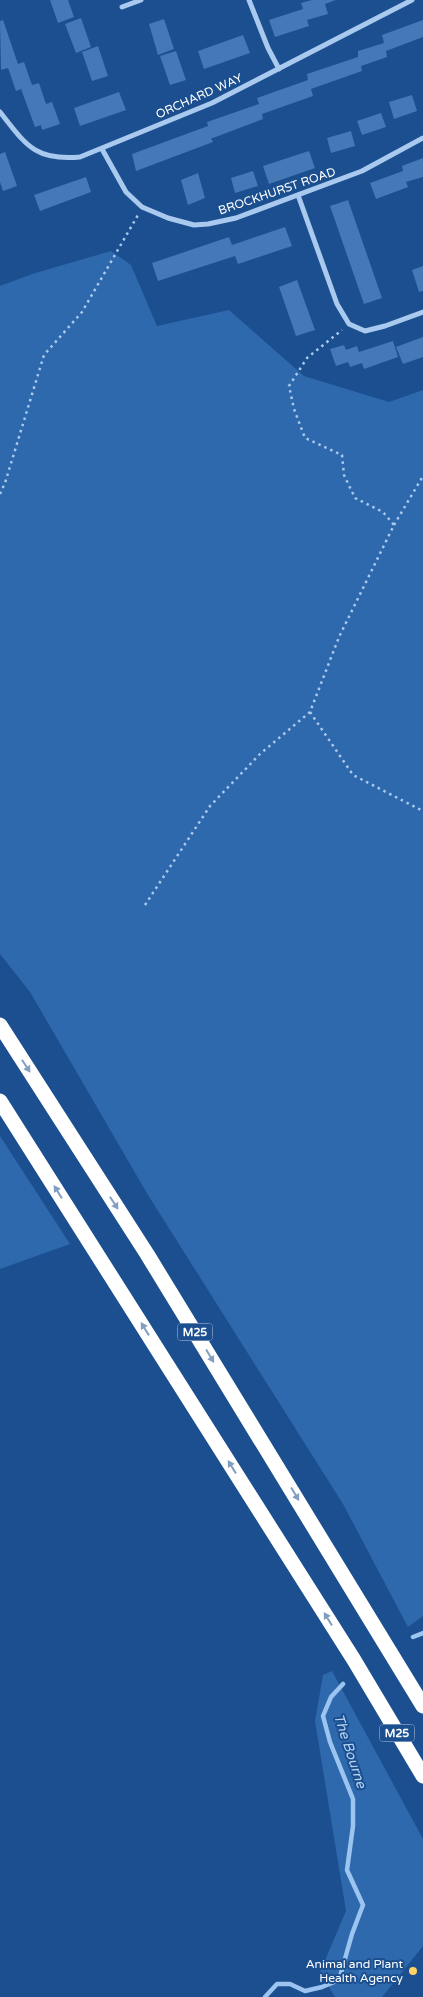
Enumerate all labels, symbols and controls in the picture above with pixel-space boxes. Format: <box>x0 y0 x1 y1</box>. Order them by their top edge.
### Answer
street label: ORCHARD WAY <box>154 70 245 121</box>
street label: BROCKHURST ROAD <box>217 164 337 218</box>
one-way arrow <box>22 1060 31 1073</box>
one-way arrow <box>53 1186 63 1199</box>
one-way arrow <box>110 1196 119 1210</box>
one-way arrow <box>140 1323 149 1336</box>
road number: M25 <box>178 1324 212 1340</box>
one-way arrow <box>205 1349 214 1362</box>
one-way arrow <box>227 1460 236 1473</box>
one-way arrow <box>290 1488 299 1501</box>
one-way arrow <box>323 1612 332 1626</box>
water label: The Bourne <box>330 1712 370 1791</box>
road number: M25 <box>380 1725 414 1742</box>
place label: Animal and Plant Health Agency <box>306 1957 404 1985</box>
marker: Animal and Plant Health Agency <box>407 1965 419 1977</box>

